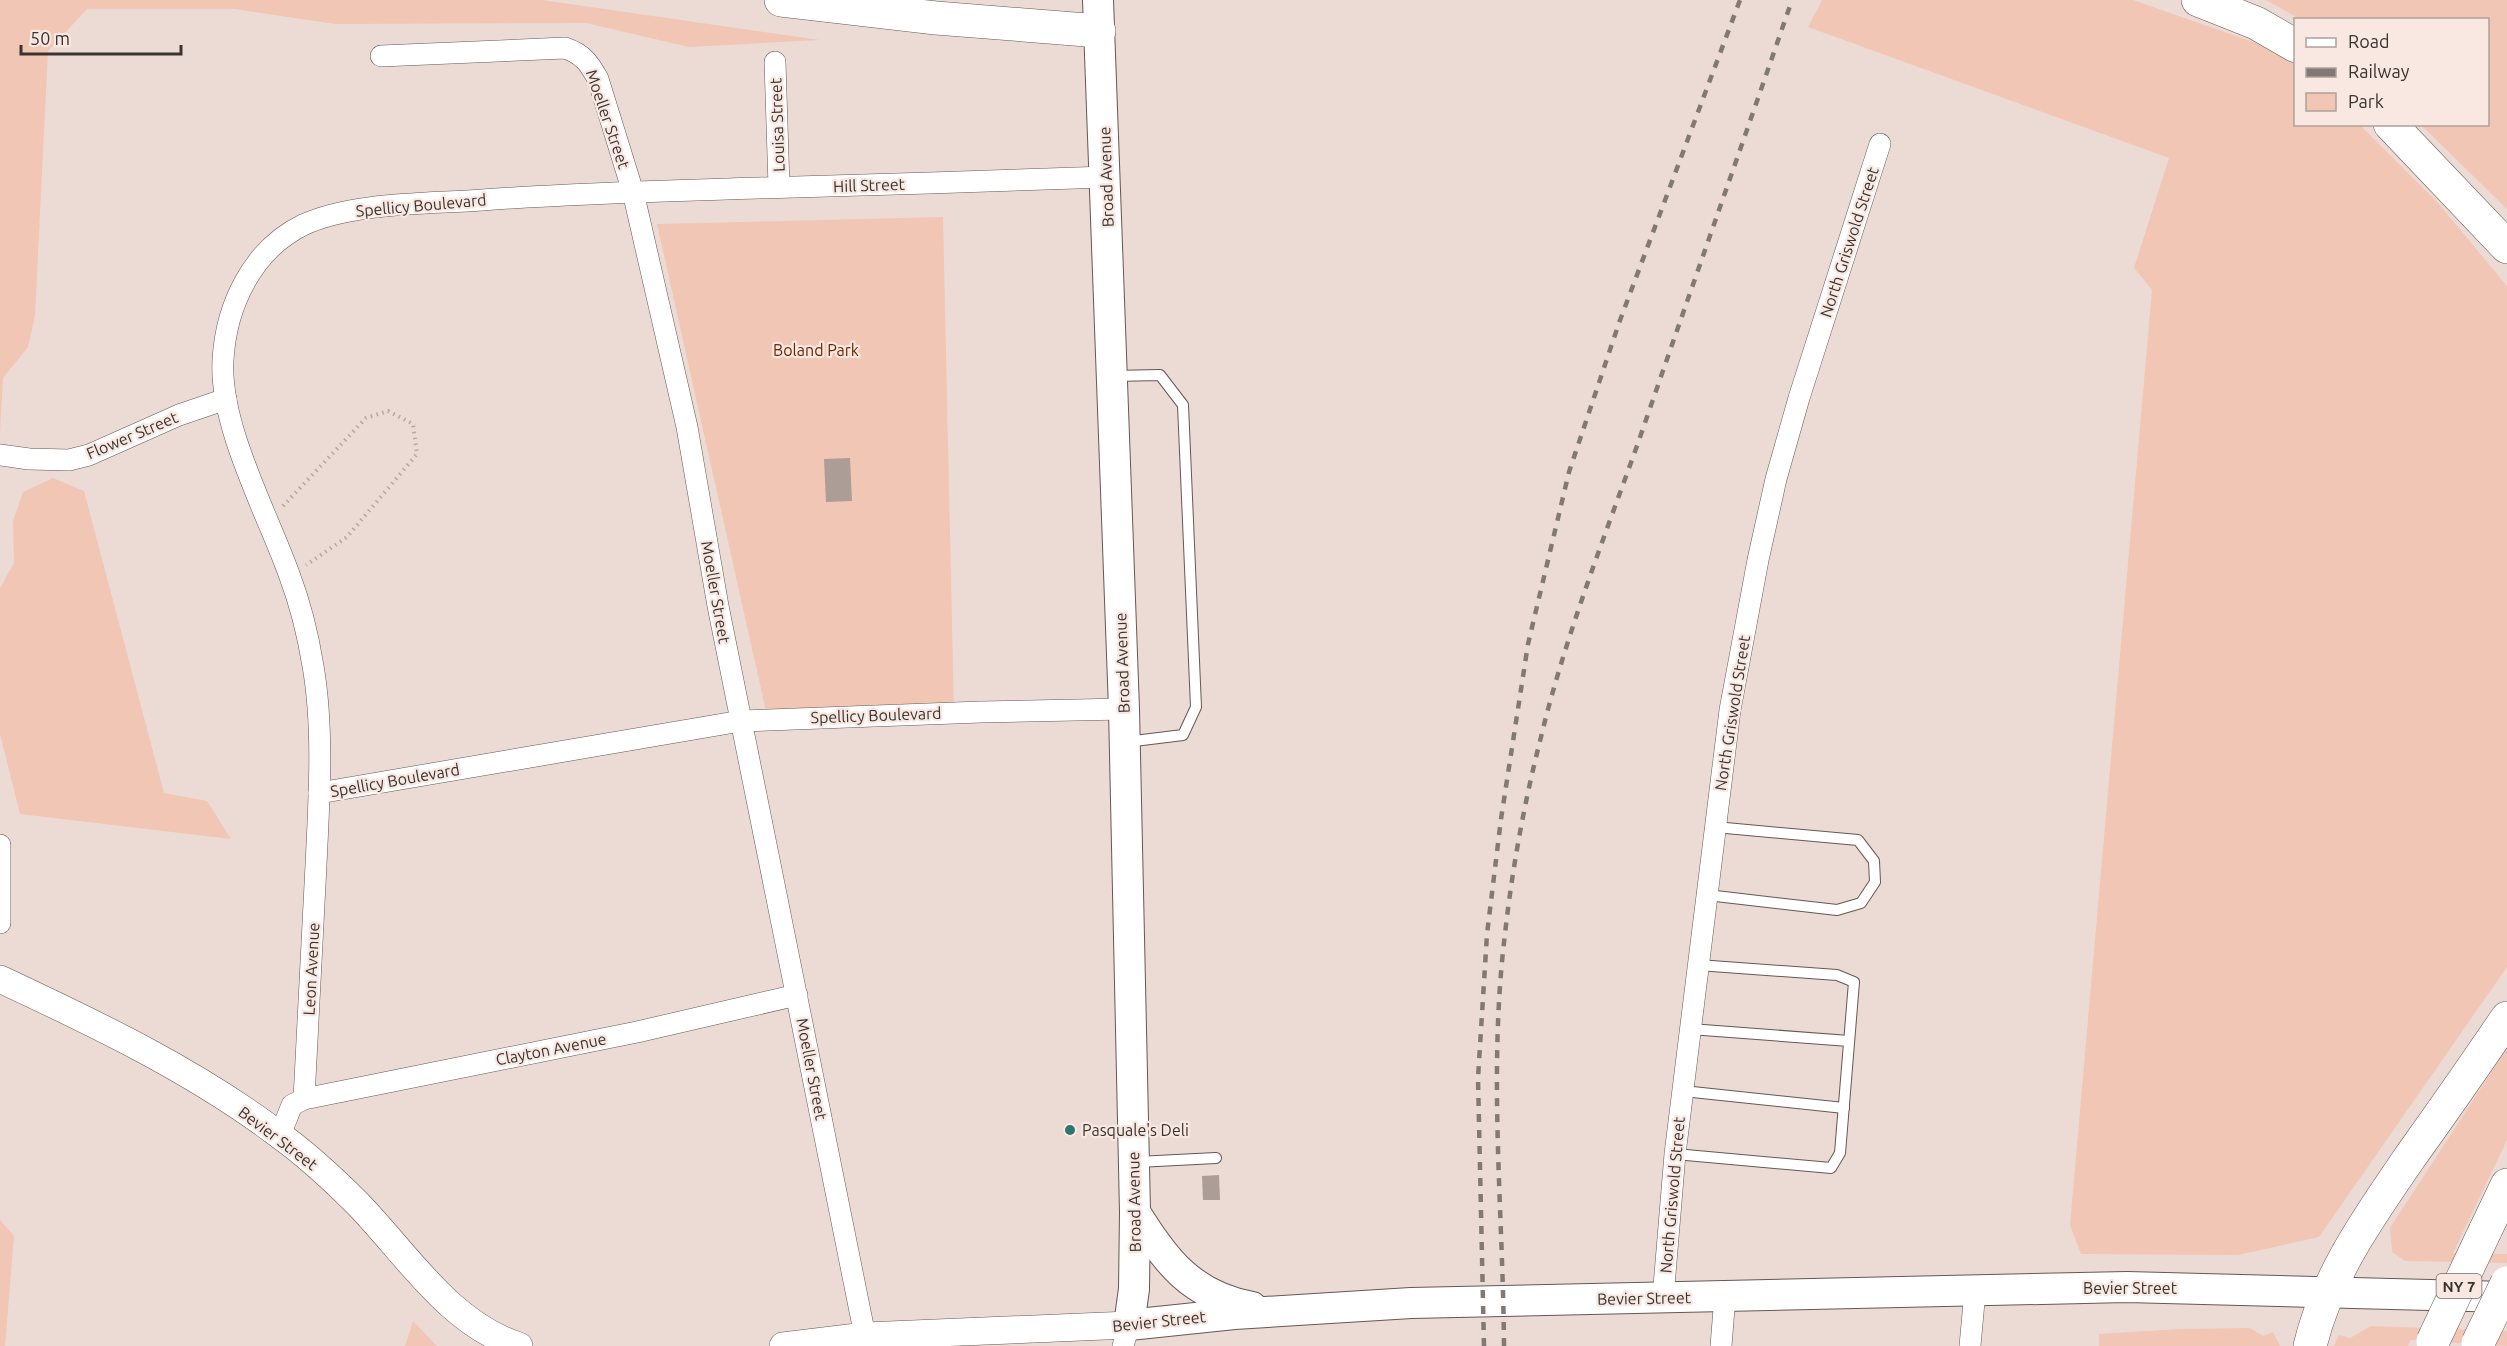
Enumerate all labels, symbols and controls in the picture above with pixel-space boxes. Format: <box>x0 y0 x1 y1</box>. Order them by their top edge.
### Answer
scale bar <box>21 18 182 56</box>
legend <box>2294 18 2489 126</box>
text: 50 m <box>30 28 70 48</box>
text: Road <box>2348 31 2390 51</box>
text: Railway <box>2348 61 2410 81</box>
street label: Moeller Street <box>583 67 634 172</box>
street label: Louisa Street <box>766 77 788 172</box>
text: Park <box>2348 91 2384 111</box>
street label: Broad Avenue <box>1095 126 1117 228</box>
street label: North Griswold Street <box>1816 164 1882 319</box>
street label: Hill Street <box>833 175 906 195</box>
street label: Spellicy Boulevard <box>355 190 487 220</box>
park label: Boland Park <box>773 341 859 359</box>
street label: Flower Street <box>84 407 181 462</box>
street label: Moeller Street <box>698 539 734 645</box>
street label: Broad Avenue <box>1111 612 1133 714</box>
street label: North Griswold Street <box>1711 633 1753 792</box>
street label: Spellicy Boulevard <box>810 704 942 726</box>
street label: Spellicy Boulevard <box>329 760 461 800</box>
street label: Leon Avenue <box>300 922 322 1016</box>
street label: Moeller Street <box>793 1016 831 1122</box>
street label: Clayton Avenue <box>494 1029 608 1069</box>
street label: Bevier Street <box>235 1103 321 1174</box>
street label: North Griswold Street <box>1656 1115 1688 1274</box>
place label: Pasquale's Deli <box>1082 1121 1189 1139</box>
marker: Pasquale's Deli <box>1063 1123 1077 1137</box>
street label: Broad Avenue <box>1124 1151 1144 1253</box>
road number: NY 7 <box>2436 1274 2482 1298</box>
street label: Bevier Street <box>2083 1279 2178 1297</box>
street label: Bevier Street <box>1597 1288 1692 1308</box>
street label: Bevier Street <box>1111 1307 1207 1335</box>

